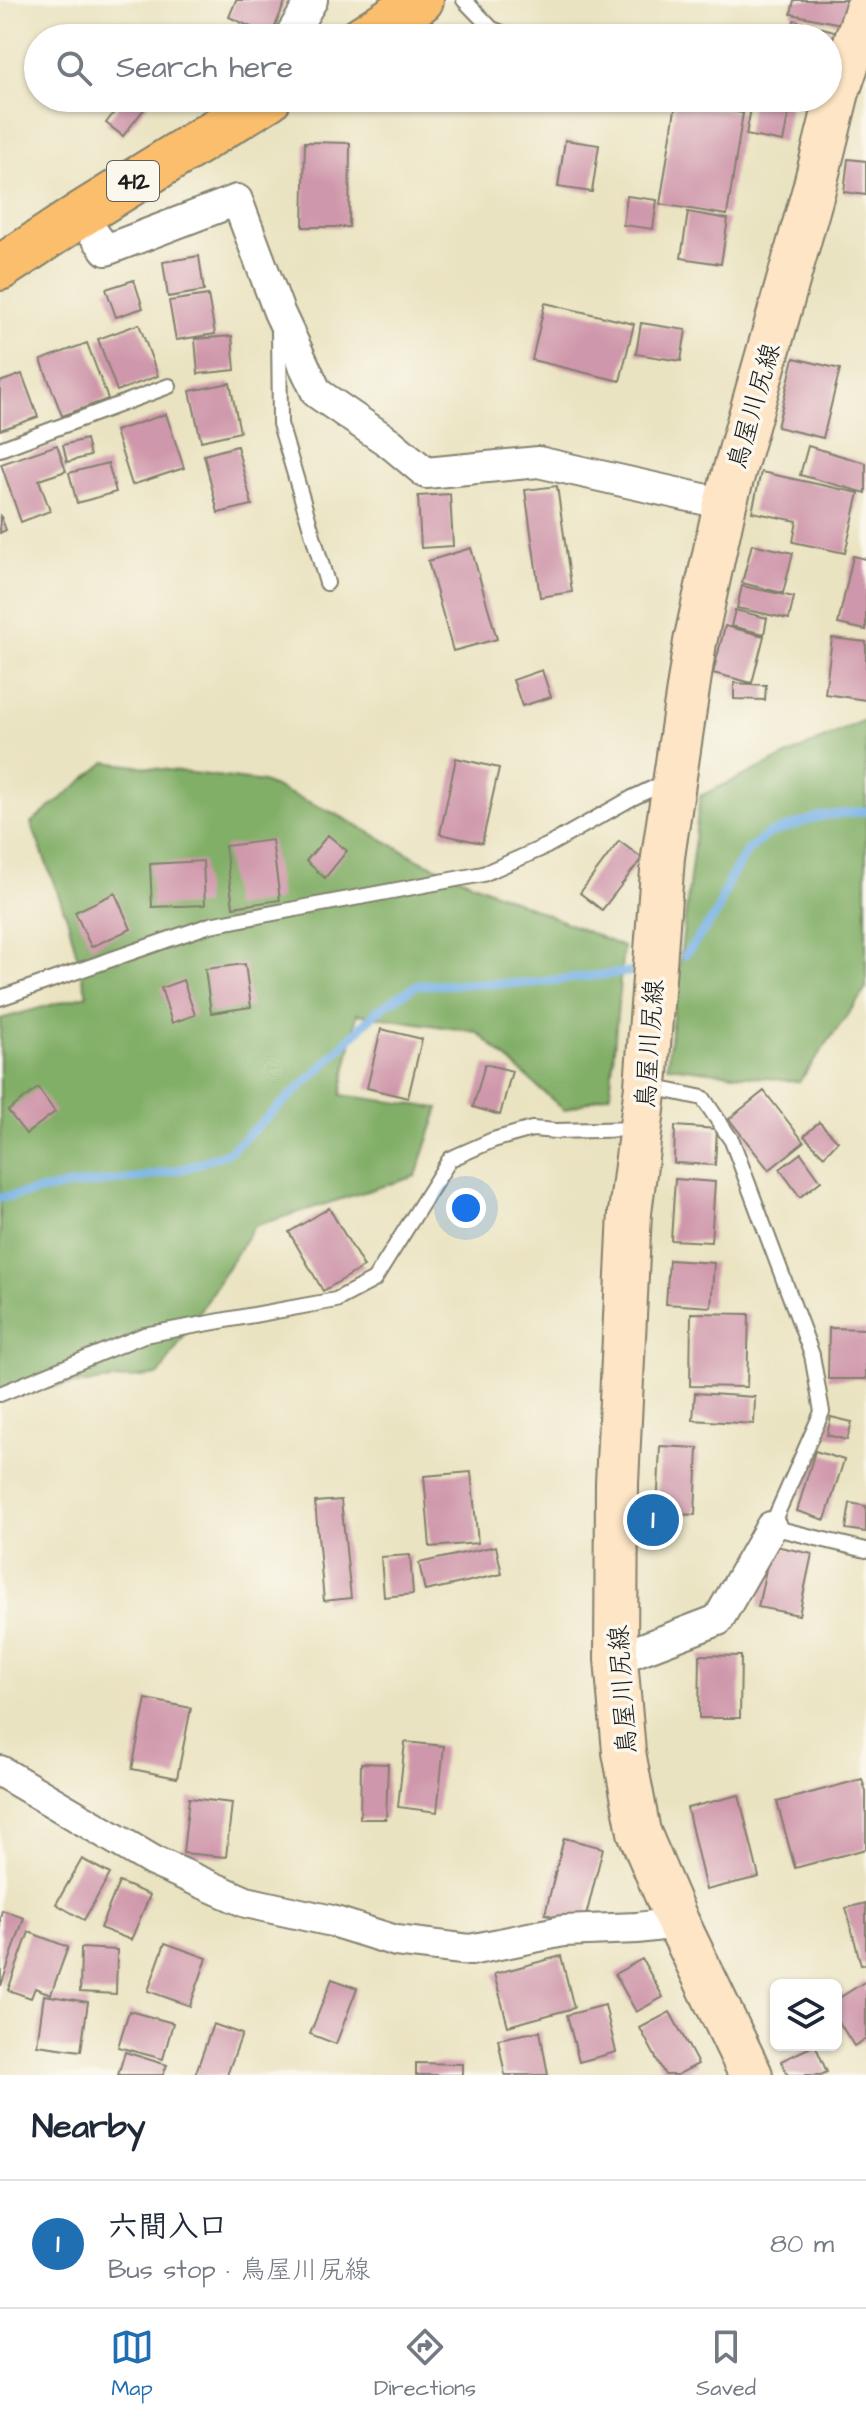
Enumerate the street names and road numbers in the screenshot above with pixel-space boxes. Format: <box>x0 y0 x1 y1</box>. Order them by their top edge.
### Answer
road number: 412 <box>107 161 159 201</box>
street label: 鳥屋川尻線 <box>719 339 789 474</box>
street label: 鳥屋川尻線 <box>628 978 672 1110</box>
street label: 鳥屋川尻線 <box>601 1624 645 1756</box>

